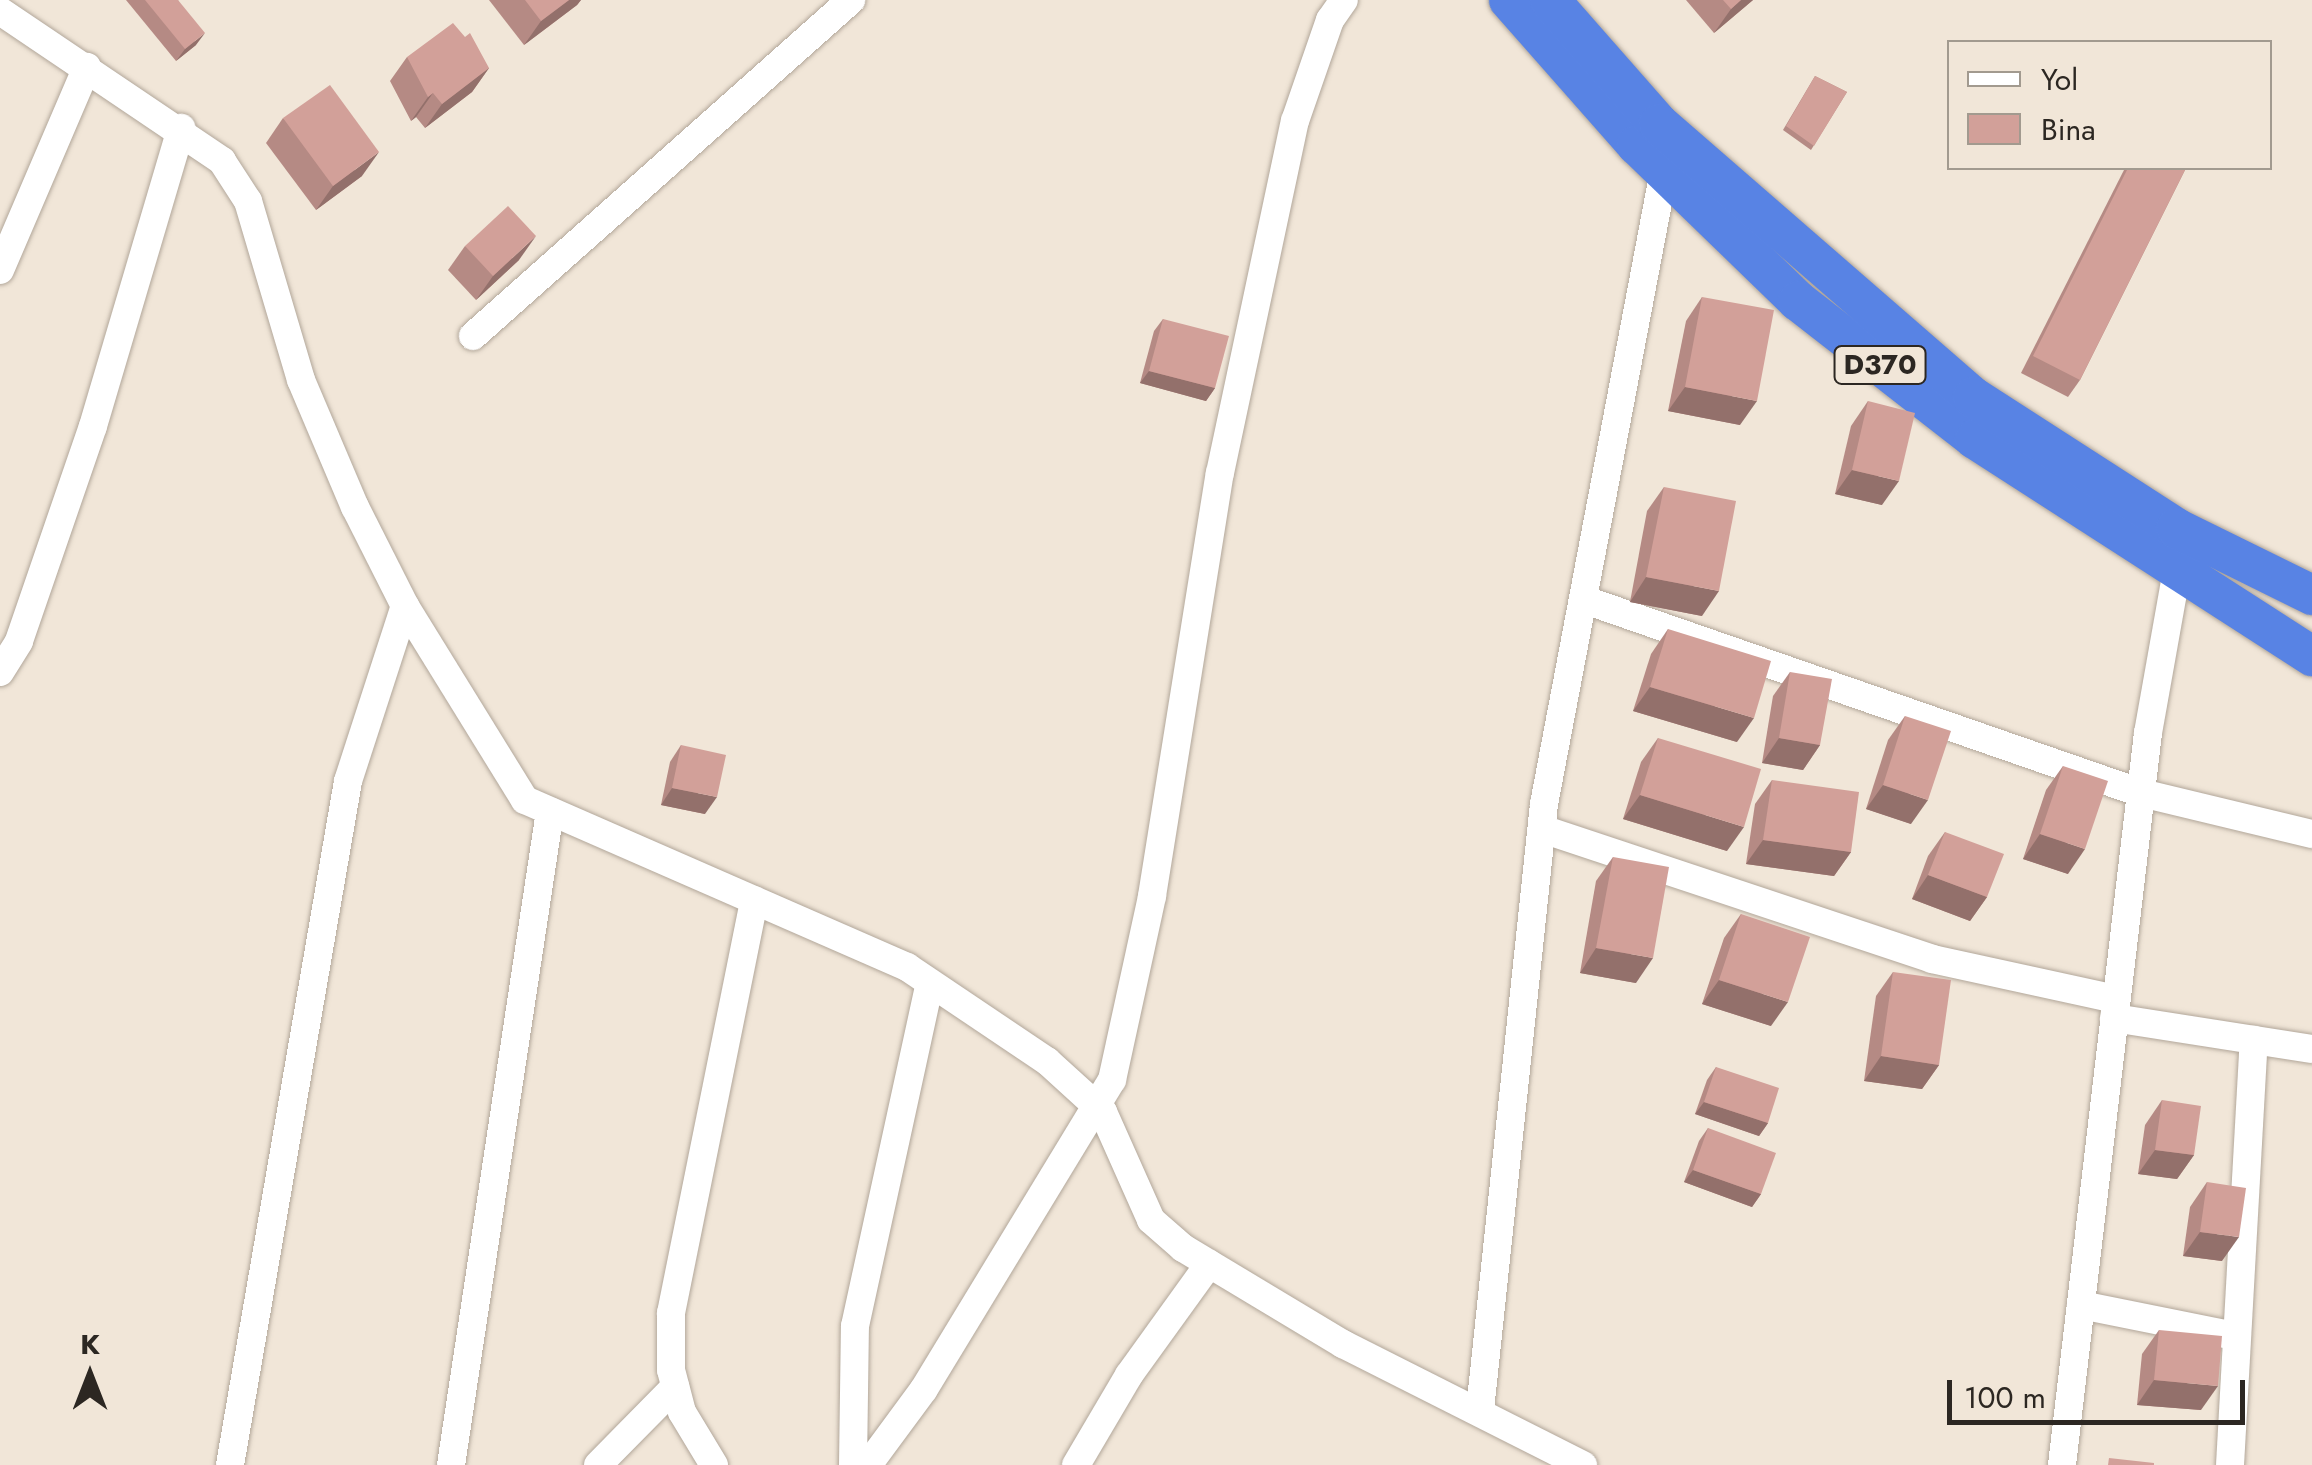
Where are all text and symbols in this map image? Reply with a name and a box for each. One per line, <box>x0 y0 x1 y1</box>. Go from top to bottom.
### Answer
legend <box>1947 40 2272 170</box>
text: Yol <box>2041 58 2078 101</box>
text: Bina <box>2041 108 2096 151</box>
road number: D370 <box>1832 342 1928 388</box>
text: K <box>80 1324 100 1365</box>
north arrow <box>40 1325 140 1425</box>
scale bar <box>1952 1360 2250 1422</box>
text: 100 m <box>1964 1376 2046 1419</box>

